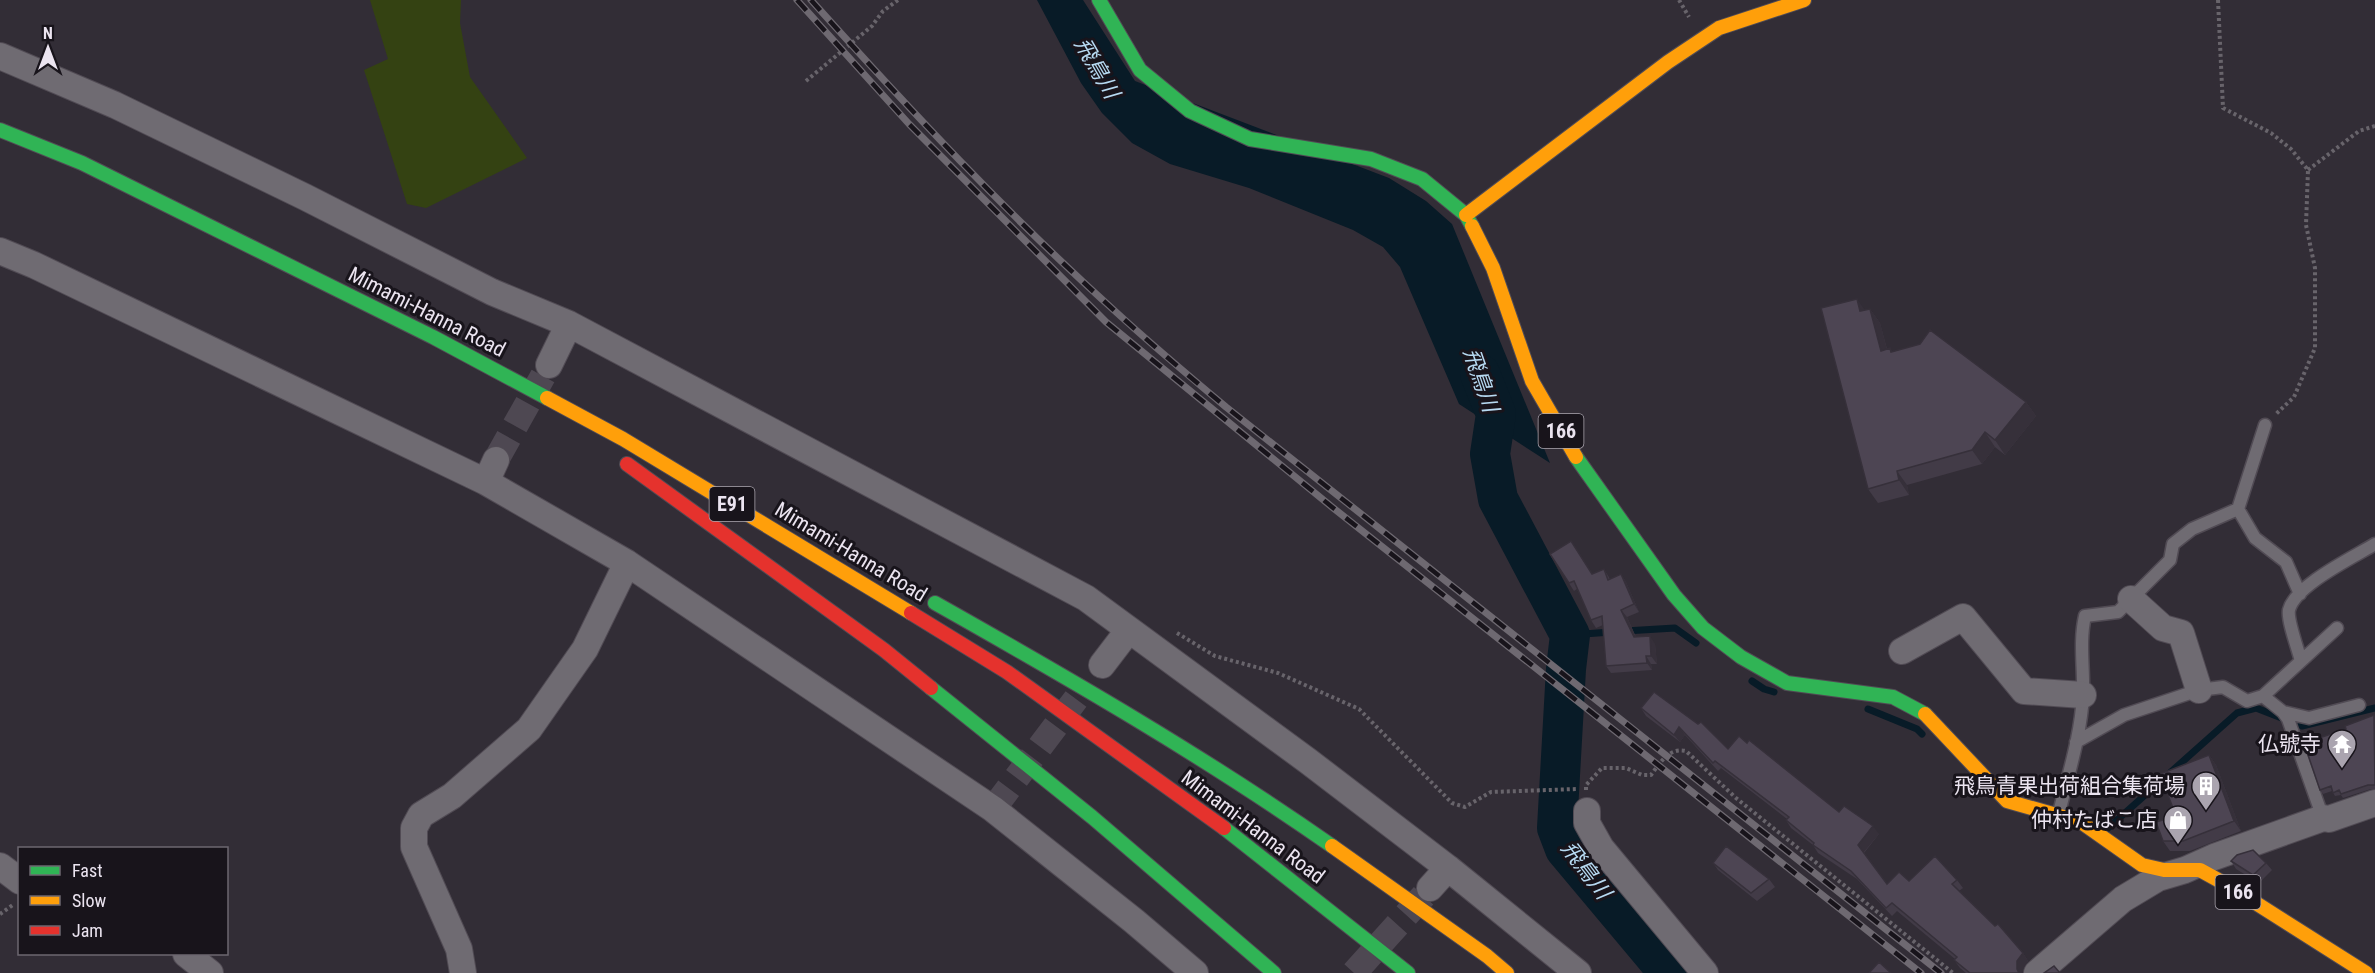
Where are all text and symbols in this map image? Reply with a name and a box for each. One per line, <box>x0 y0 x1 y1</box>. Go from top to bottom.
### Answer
north arrow <box>18 18 78 78</box>
text: N <box>43 24 53 43</box>
water label: 飛鳥川 <box>1070 33 1125 105</box>
street label: Mimami-Hanna Road <box>345 262 509 362</box>
water label: 飛鳥川 <box>1458 345 1504 417</box>
road number: 166 <box>1538 414 1584 448</box>
road number: E91 <box>710 487 754 521</box>
street label: Mimami-Hanna Road <box>771 497 931 607</box>
temple icon: 仏號寺 <box>2326 728 2358 770</box>
place label: 仏號寺 <box>2258 732 2321 756</box>
street label: Mimami-Hanna Road <box>1177 765 1329 889</box>
building icon: 飛鳥青果出荷組合集荷場 <box>2190 770 2222 812</box>
place label: 飛鳥青果出荷組合集荷場 <box>1954 774 2185 798</box>
shop icon: 仲村たばこ店 <box>2162 804 2194 846</box>
place label: 仲村たばこ店 <box>2031 808 2157 832</box>
water label: 飛鳥川 <box>1556 836 1617 905</box>
legend <box>18 847 228 955</box>
text: Fast <box>72 860 103 881</box>
road number: 166 <box>2216 875 2260 909</box>
text: Slow <box>72 890 107 911</box>
text: Jam <box>72 920 103 941</box>

